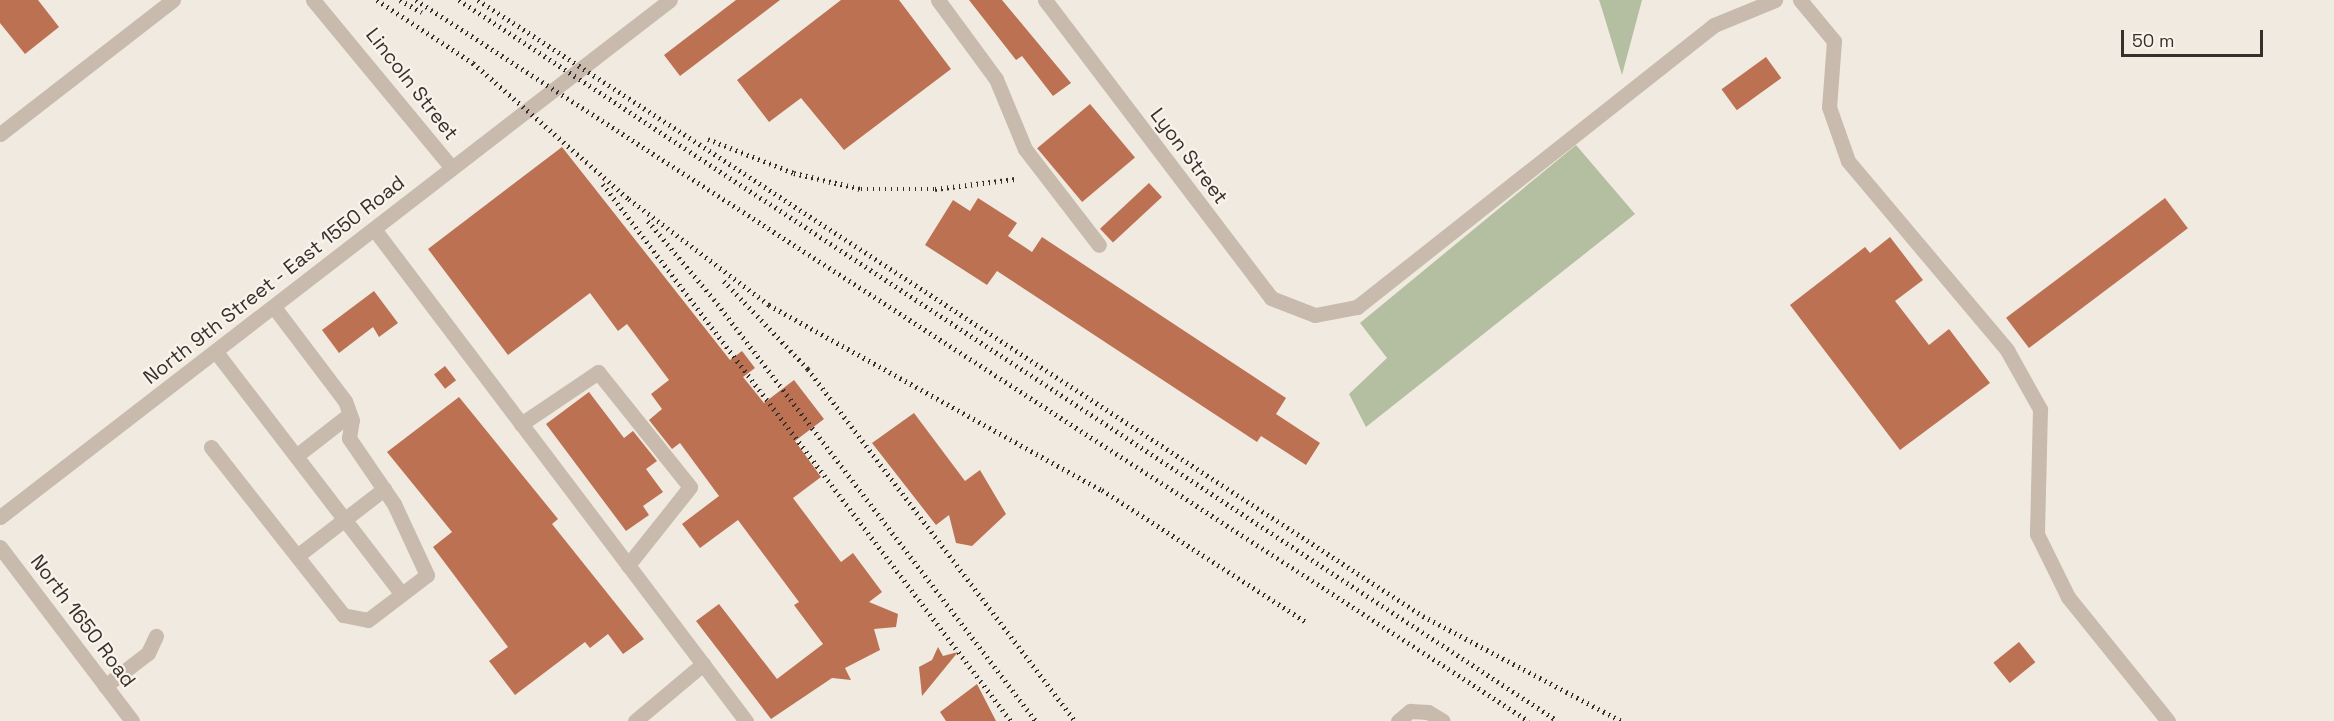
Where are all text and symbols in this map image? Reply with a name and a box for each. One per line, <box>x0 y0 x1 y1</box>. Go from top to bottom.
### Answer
scale bar <box>2124 18 2266 56</box>
street label: Lincoln Street <box>361 23 463 145</box>
text: 50 m <box>2132 29 2174 52</box>
street label: Lyon Street <box>1145 103 1233 209</box>
street label: North 9th Street - East 1550 Road <box>138 170 410 390</box>
street label: North 1650 Road <box>25 550 141 692</box>

